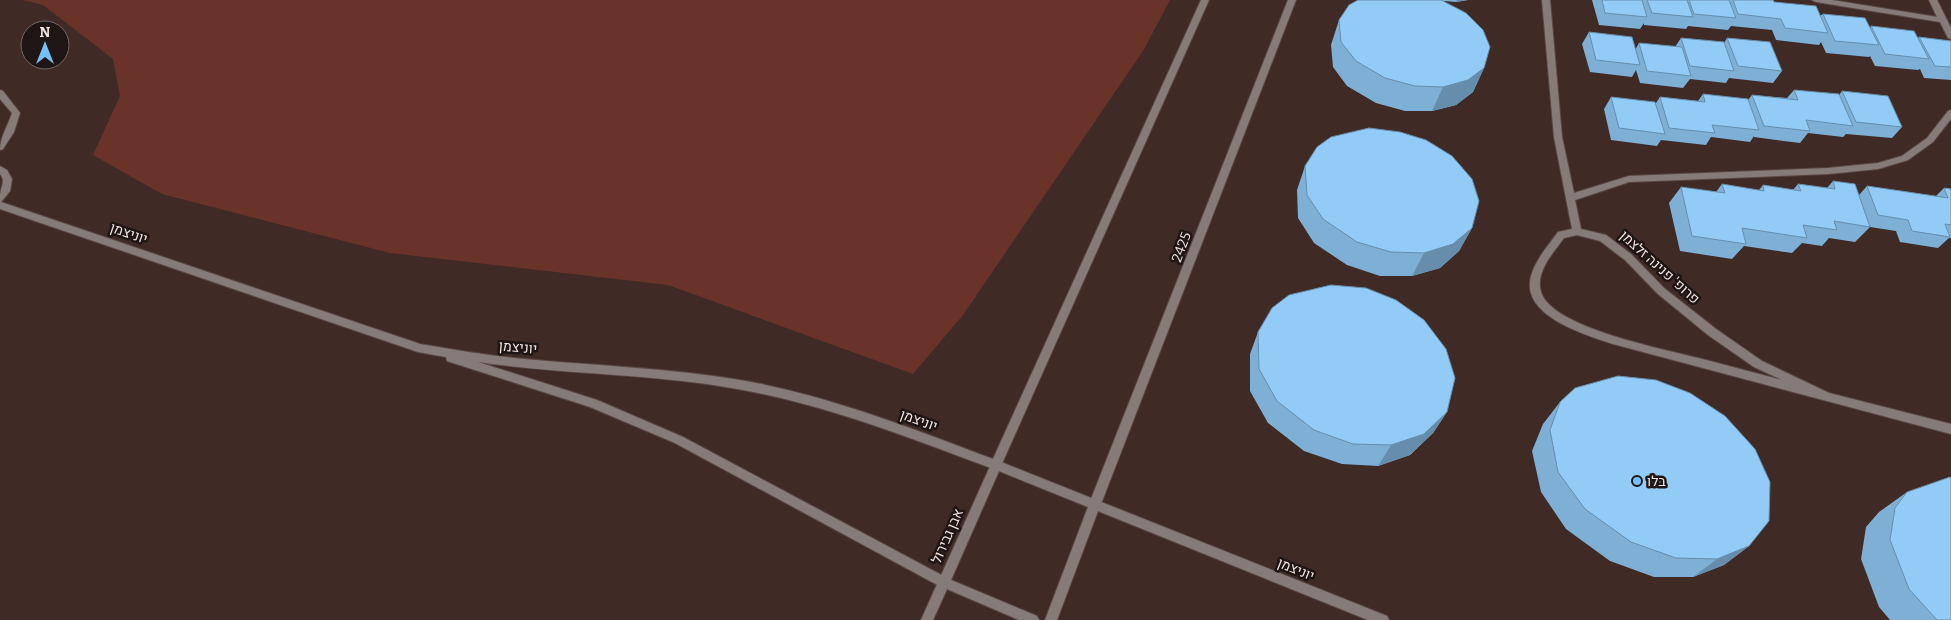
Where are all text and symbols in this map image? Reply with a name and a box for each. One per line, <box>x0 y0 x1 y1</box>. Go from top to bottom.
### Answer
north arrow <box>20 20 70 70</box>
text: N <box>40 24 51 41</box>
street label: יוניצמן <box>108 219 150 248</box>
street label: פרופ' פנינה זלצמן <box>1616 227 1703 308</box>
street label: 2425 <box>1168 230 1195 265</box>
street label: יוניצמן <box>498 337 538 358</box>
street label: יוניצמן <box>898 406 940 435</box>
place label: בלו <box>1647 473 1666 490</box>
marker: בלו <box>1631 475 1643 487</box>
street label: אבן גבירול <box>928 506 967 566</box>
street label: יוניצמן <box>1275 554 1317 585</box>

